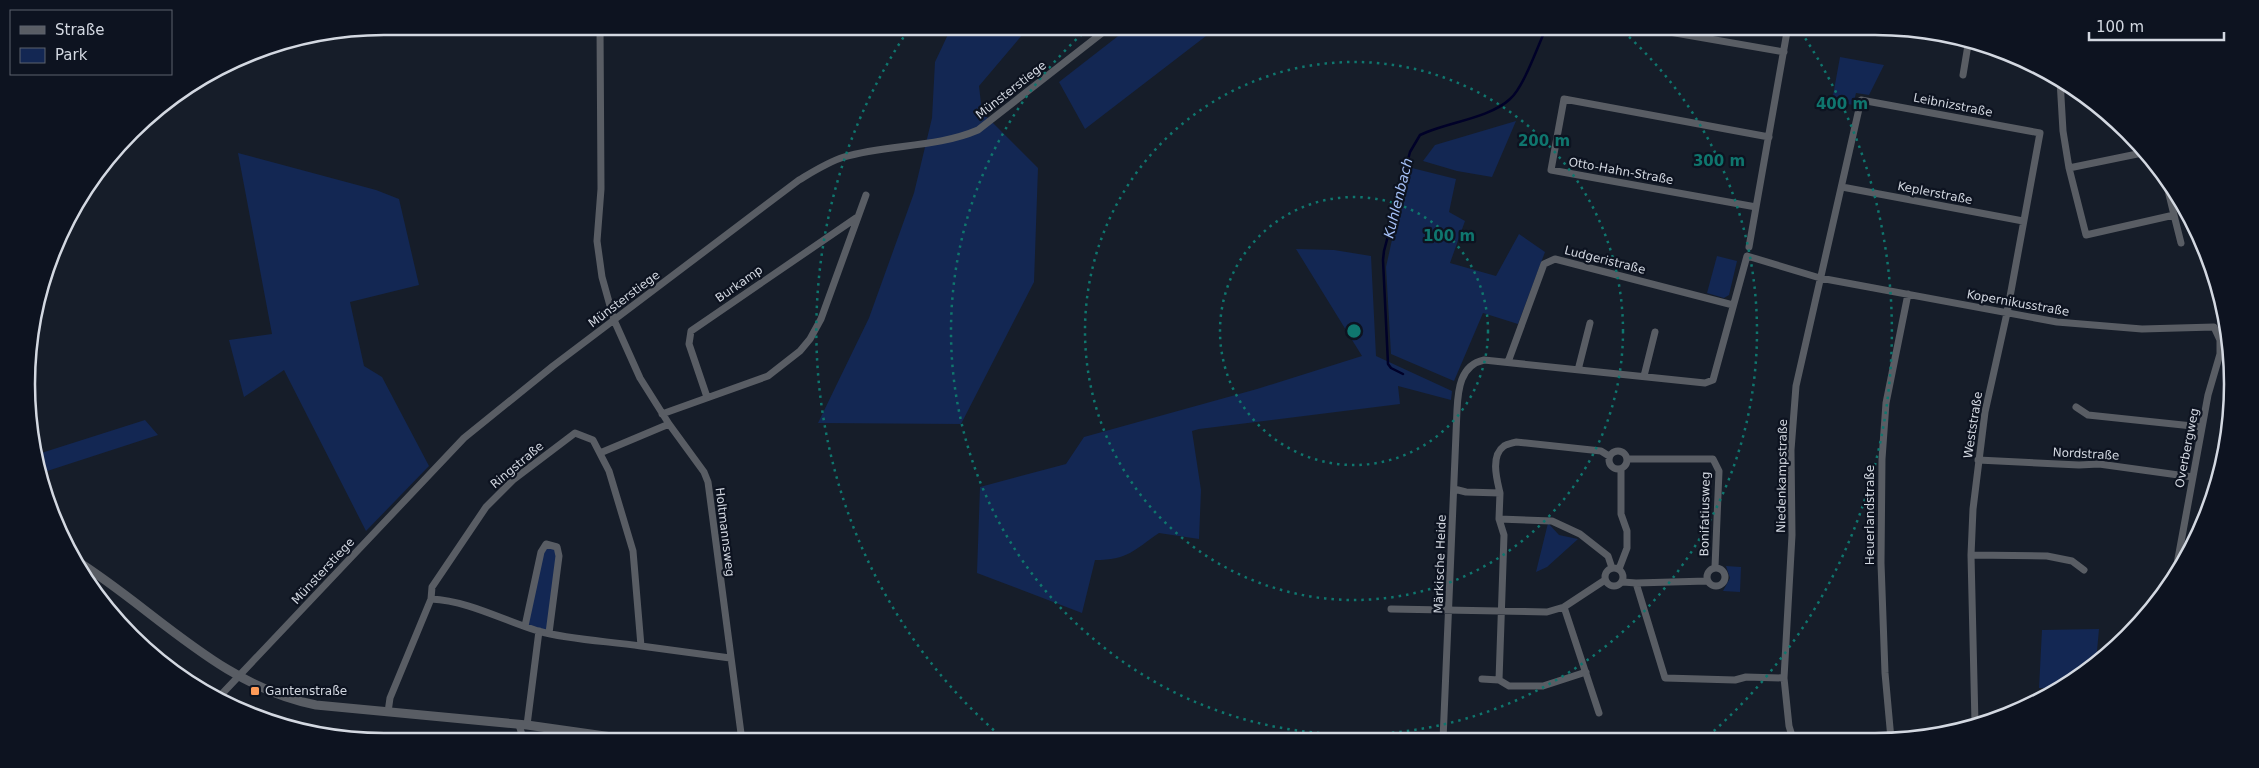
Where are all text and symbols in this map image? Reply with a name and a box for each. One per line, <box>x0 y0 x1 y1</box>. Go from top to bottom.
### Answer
legend <box>10 10 172 75</box>
scale bar <box>2089 10 2224 42</box>
text: 100 m <box>2096 18 2144 36</box>
text: Straße <box>55 21 104 39</box>
text: Park <box>55 46 88 64</box>
street label: Münsterstiege <box>973 58 1049 122</box>
street label: Leibnizstraße <box>1912 90 1994 120</box>
text: 400 m <box>1816 95 1868 113</box>
text: 200 m <box>1518 132 1570 150</box>
text: 300 m <box>1693 152 1745 170</box>
street label: Otto-Hahn-Straße <box>1567 155 1675 187</box>
water label: Kuhlenbach <box>1380 156 1416 240</box>
street label: Keplerstraße <box>1896 179 1974 207</box>
text: 100 m <box>1423 227 1475 245</box>
street label: Ludgeristraße <box>1563 243 1647 277</box>
street label: Burkamp <box>713 263 765 305</box>
street label: Münsterstiege <box>586 268 662 330</box>
street label: Kopernikusstraße <box>1966 287 2070 319</box>
centre of rings <box>1345 322 1363 340</box>
street label: Weststraße <box>1961 390 1985 460</box>
street label: Overbergweg <box>2172 407 2202 489</box>
street label: Niedenkampstraße <box>1774 419 1790 533</box>
street label: Ringstraße <box>488 439 546 491</box>
street label: Nordstraße <box>2052 445 2120 463</box>
street label: Heuerlandstraße <box>1863 465 1877 565</box>
street label: Bonifatiusweg <box>1697 471 1713 557</box>
street label: Holtmannsweg <box>713 487 737 577</box>
street label: Märkische Heide <box>1431 514 1449 614</box>
street label: Münsterstiege <box>289 535 357 607</box>
place label: Gantenstraße <box>265 684 347 698</box>
marker: Gantenstraße <box>249 685 261 697</box>

